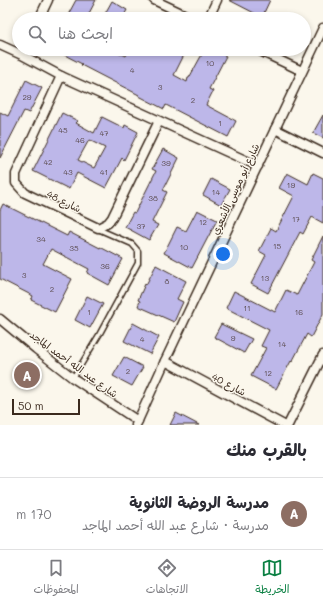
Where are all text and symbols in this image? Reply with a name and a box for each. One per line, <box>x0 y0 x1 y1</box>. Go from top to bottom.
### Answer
search box <box>12 12 311 56</box>
icon: search <box>26 23 48 45</box>
text: ابحث هنا <box>58 23 113 43</box>
house number: 10 <box>206 58 214 68</box>
house number: 4 <box>130 65 135 75</box>
house number: 3 <box>158 82 163 92</box>
house number: 29 <box>22 92 32 102</box>
house number: 2 <box>191 95 195 105</box>
house number: 1 <box>218 118 222 128</box>
house number: 45 <box>58 125 68 135</box>
house number: 47 <box>99 128 109 138</box>
house number: 46 <box>75 135 85 145</box>
street label: شارع أبو موسى الأشعري <box>208 141 264 238</box>
house number: 42 <box>43 157 53 167</box>
house number: 39 <box>161 158 171 168</box>
house number: 43 <box>63 167 73 177</box>
house number: 41 <box>100 167 108 177</box>
house number: 19 <box>287 180 295 190</box>
street label: شارع 48 <box>44 187 84 216</box>
house number: 14 <box>212 187 220 197</box>
house number: 38 <box>148 193 158 203</box>
house number: 17 <box>292 214 301 224</box>
house number: 12 <box>199 217 207 227</box>
house number: 37 <box>136 221 146 231</box>
house number: 34 <box>36 234 46 244</box>
house number: 15 <box>273 241 281 251</box>
house number: 10 <box>180 242 188 252</box>
house number: 35 <box>69 243 79 253</box>
your location <box>213 244 233 264</box>
house number: 36 <box>100 261 110 271</box>
house number: 3 <box>22 270 27 280</box>
house number: 13 <box>261 273 269 283</box>
house number: 8 <box>165 276 170 286</box>
house number: 2 <box>50 284 54 294</box>
house number: 11 <box>243 303 251 313</box>
house number: 1 <box>87 307 91 317</box>
house number: 16 <box>295 307 303 317</box>
street label: شارع عبد الله أحمد الماجد <box>27 327 121 402</box>
house number: 9 <box>231 333 236 343</box>
house number: 4 <box>140 334 145 344</box>
house number: 14 <box>278 339 286 349</box>
pin: A <box>14 360 40 390</box>
house number: 2 <box>126 366 130 376</box>
house number: 12 <box>264 368 272 378</box>
street label: شارع 40 <box>209 369 249 400</box>
scale bar <box>12 397 80 416</box>
text: 50 m <box>18 398 44 413</box>
text: بالقرب منك <box>226 438 307 460</box>
text: مدرسة الروضة الثانوية <box>129 492 269 512</box>
text: 170 m <box>16 505 52 522</box>
text: A <box>289 505 299 522</box>
text: مدرسة · شارع عبد الله أحمد الماجد <box>82 516 269 533</box>
tab: المحفوظات <box>34 557 79 599</box>
tab: الاتجاهات <box>146 557 188 599</box>
tab: الخريطة <box>255 557 290 599</box>

